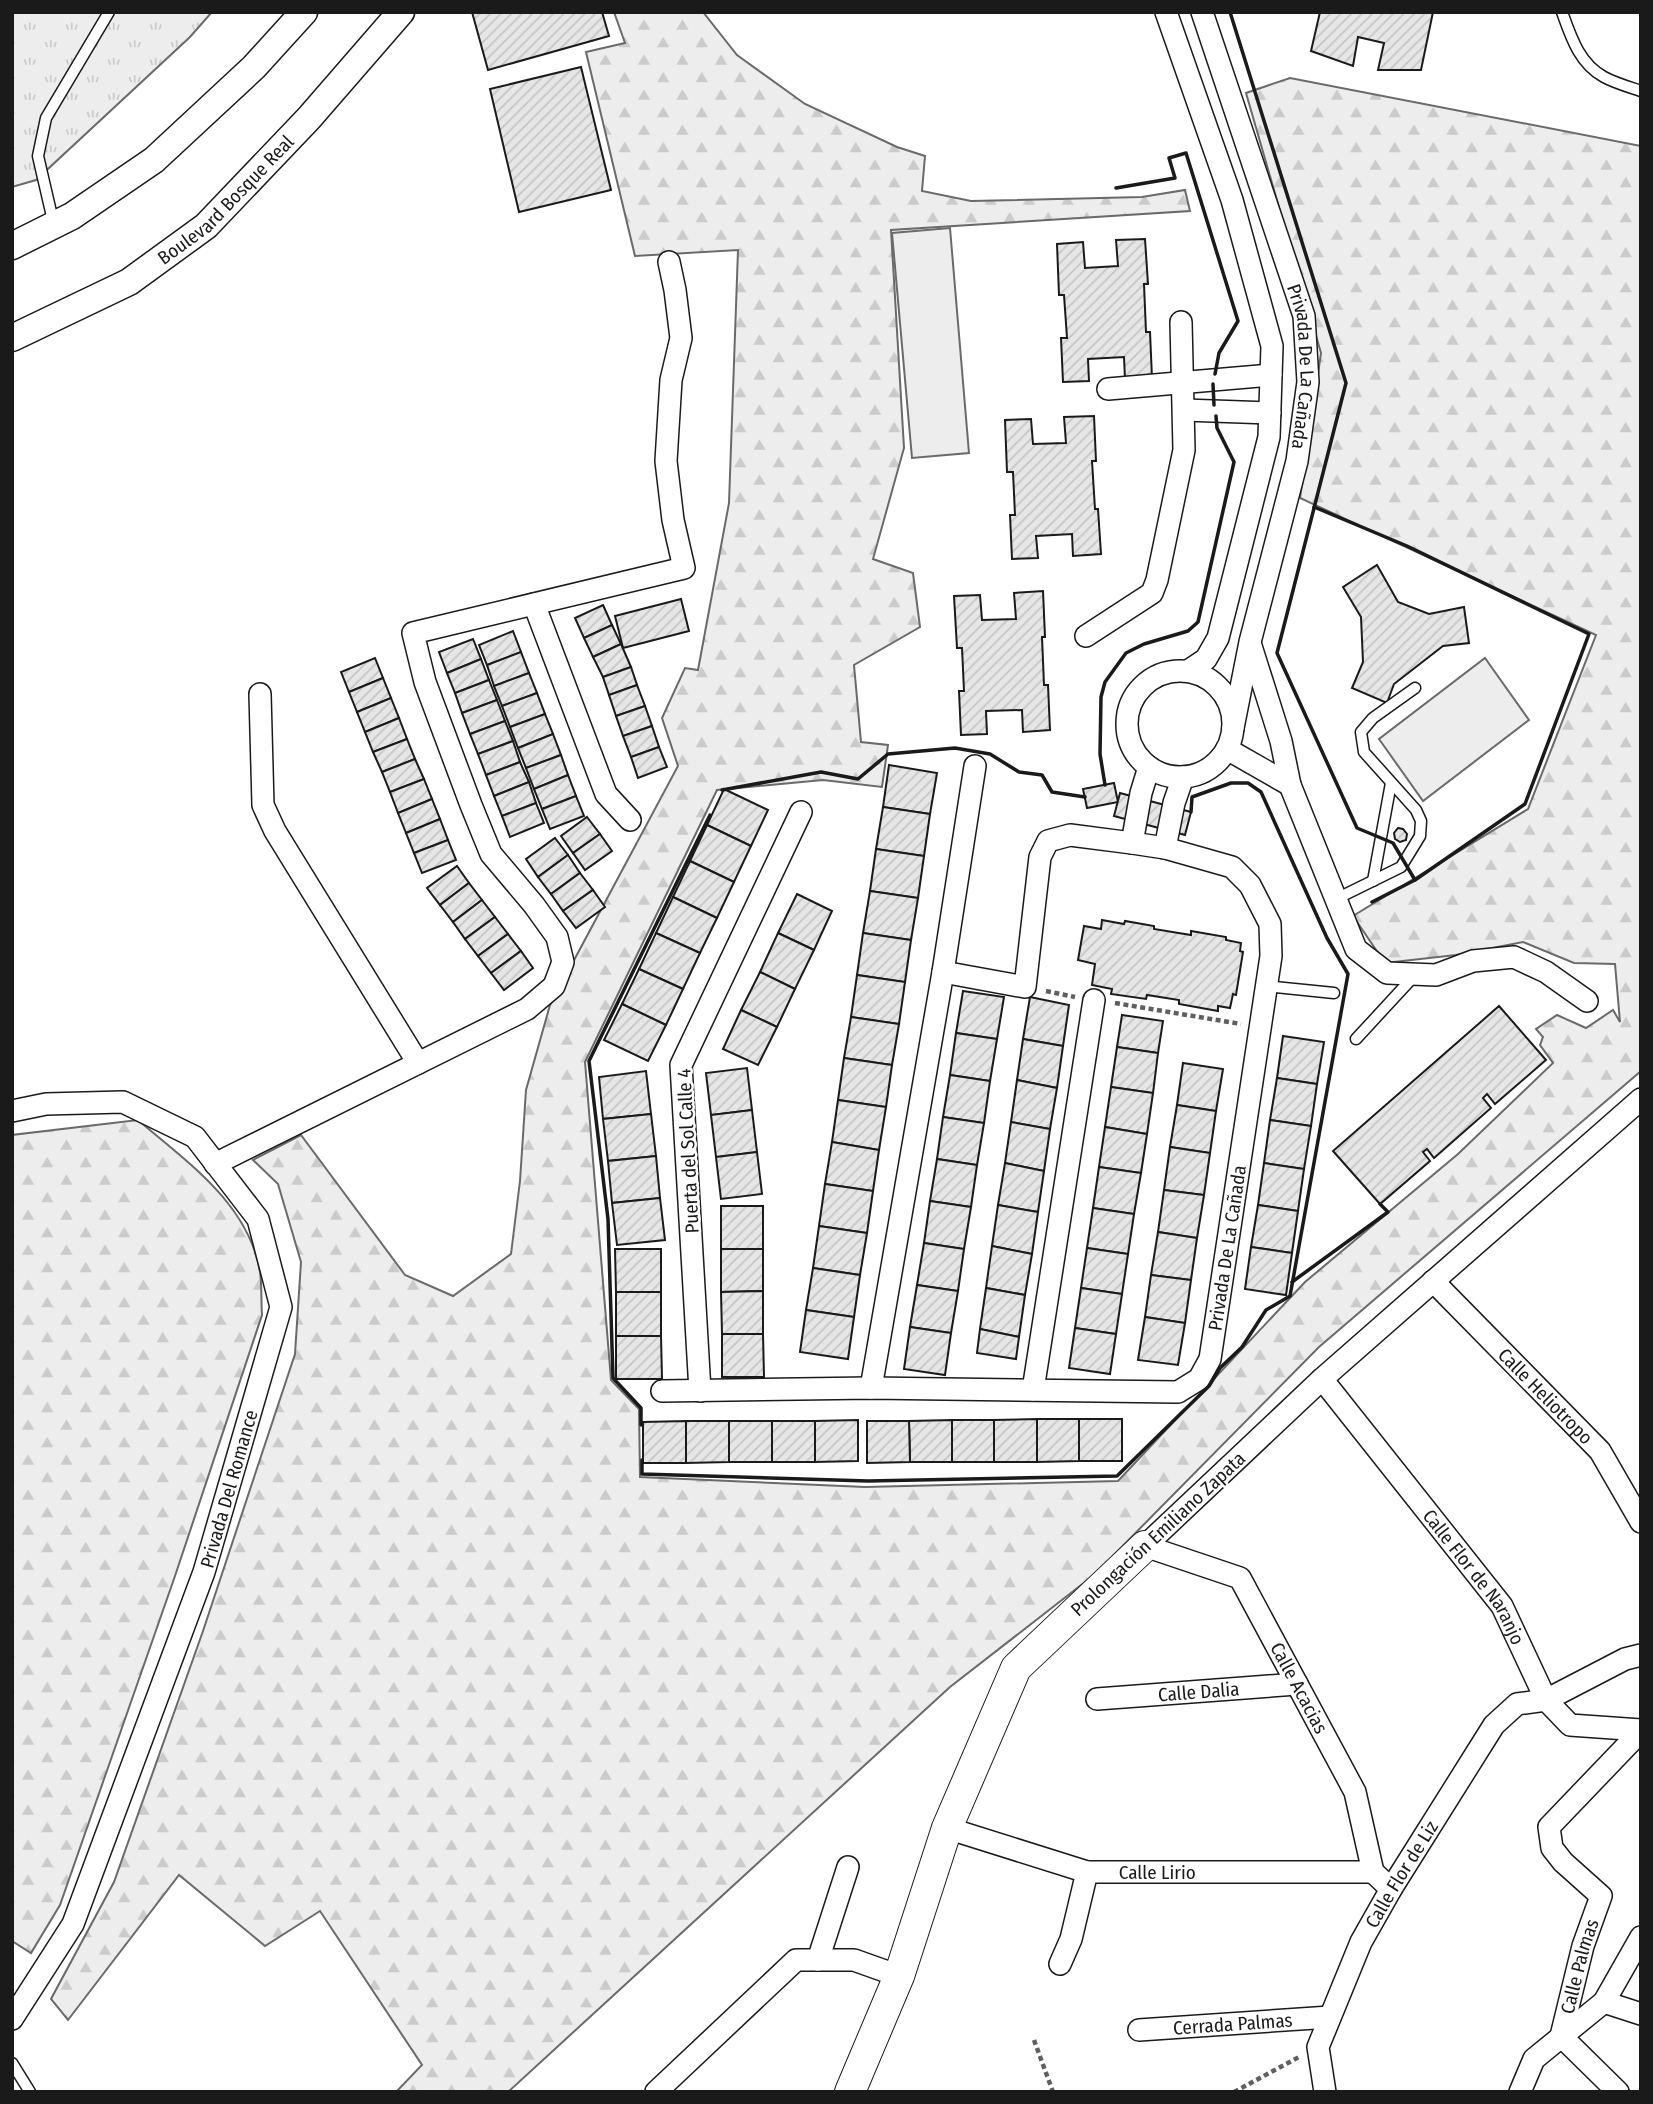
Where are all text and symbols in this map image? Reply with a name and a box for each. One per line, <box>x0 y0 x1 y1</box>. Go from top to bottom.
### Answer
street label: Boulevard Bosque Real <box>153 130 298 269</box>
street label: Privada De La Cañada <box>1283 281 1320 451</box>
street label: Puerta del Sol Calle 4 <box>672 1068 704 1234</box>
street label: Privada De La Cañada <box>1203 1164 1251 1332</box>
street label: Calle Heliotropo <box>1494 1343 1598 1449</box>
street label: Privada Del Romance <box>195 1407 263 1571</box>
street label: Prolongación Emiliano Zapata <box>1066 1447 1250 1621</box>
street label: Calle Flor de Naranjo <box>1418 1504 1530 1648</box>
street label: Calle Acacias <box>1265 1639 1333 1737</box>
street label: Calle Dalia <box>1157 1677 1240 1706</box>
street label: Calle Flor de Liz <box>1360 1816 1443 1932</box>
street label: Calle Lirio <box>1119 1861 1196 1884</box>
street label: Calle Palmas <box>1555 1916 1603 2016</box>
street label: Cerrada Palmas <box>1172 2008 1293 2039</box>

